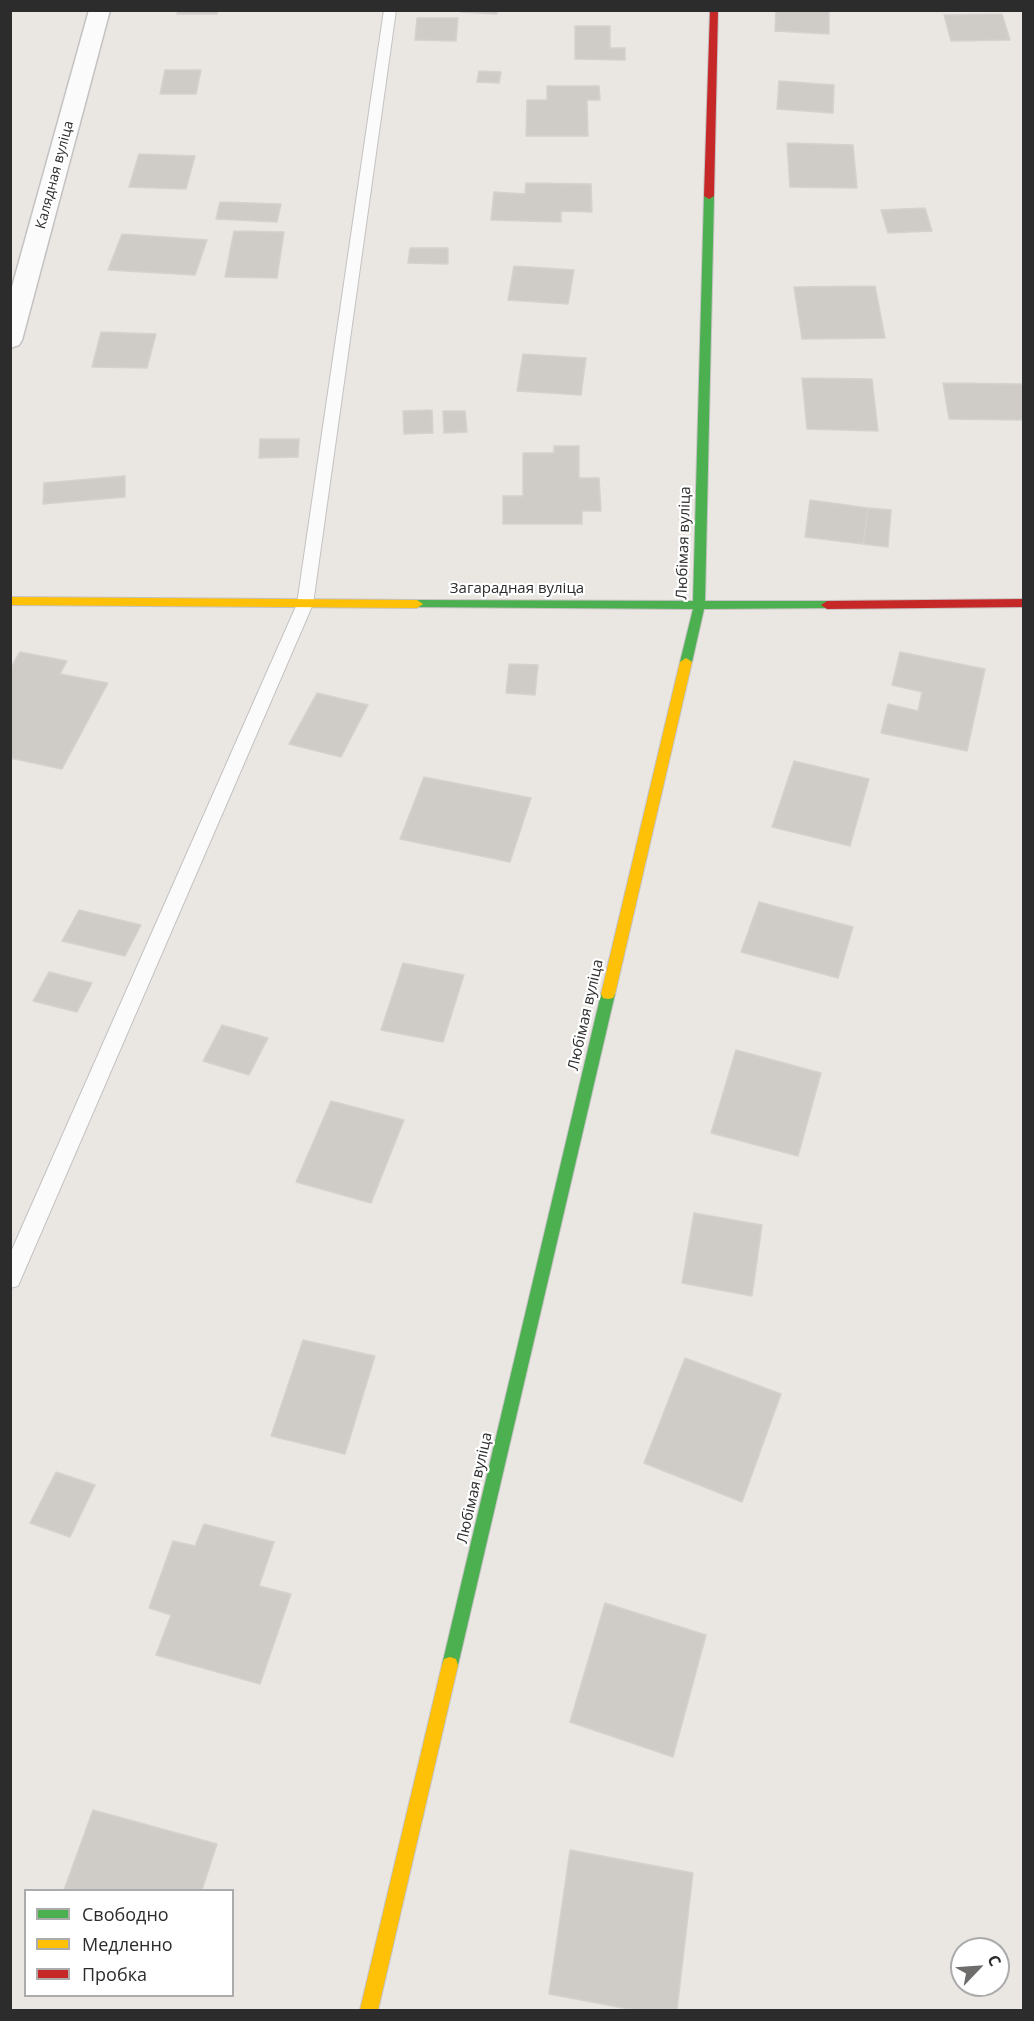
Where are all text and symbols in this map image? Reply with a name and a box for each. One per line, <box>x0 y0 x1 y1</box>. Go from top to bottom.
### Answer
street label: Калядная вуліца <box>32 119 78 231</box>
street label: Любімая вуліца <box>673 486 695 600</box>
street label: Загарадная вуліца <box>450 580 584 598</box>
street label: Любімая вуліца <box>564 958 608 1072</box>
street label: Любімая вуліца <box>453 1431 497 1545</box>
legend <box>24 1889 234 1997</box>
text: Свободно <box>82 1902 169 1926</box>
text: Медленно <box>82 1932 173 1956</box>
north arrow <box>950 1937 1010 1997</box>
text: С <box>982 1951 1007 1970</box>
text: Пробка <box>82 1962 147 1986</box>

